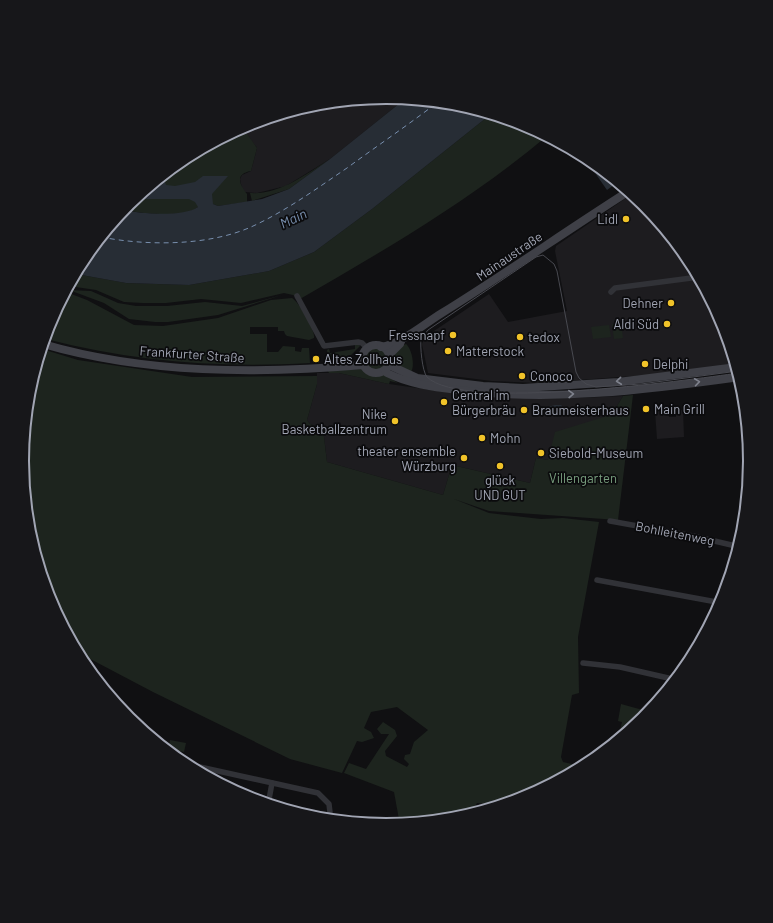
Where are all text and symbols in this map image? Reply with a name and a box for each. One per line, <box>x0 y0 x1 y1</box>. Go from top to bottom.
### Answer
water label: Main <box>277 204 309 232</box>
place label: Lidl <box>597 211 618 227</box>
marker: Lidl <box>621 214 631 224</box>
street label: Mainaustraße <box>473 228 545 284</box>
place label: Dehner <box>622 295 663 311</box>
marker: Dehner <box>666 298 676 308</box>
place label: Aldi Süd <box>613 316 659 332</box>
marker: Aldi Süd <box>662 319 672 329</box>
place label: Fressnapf <box>389 327 445 343</box>
place label: tedox <box>528 329 560 345</box>
marker: Fressnapf <box>448 330 458 340</box>
marker: tedox <box>515 332 525 342</box>
street label: Frankfurter Straße <box>139 342 245 366</box>
place label: Matterstock <box>456 343 524 359</box>
marker: Matterstock <box>443 346 453 356</box>
place label: Altes Zollhaus <box>324 351 402 367</box>
marker: Altes Zollhaus <box>311 354 321 364</box>
place label: Delphi <box>653 356 688 372</box>
marker: Delphi <box>640 359 650 369</box>
place label: Conoco <box>530 368 573 384</box>
marker: Conoco <box>517 371 527 381</box>
one-way arrow <box>616 377 622 386</box>
one-way arrow <box>694 378 700 387</box>
place label: Central im Bürgerbräu <box>452 387 516 418</box>
one-way arrow <box>568 390 574 399</box>
marker: Central im Bürgerbräu <box>439 397 449 407</box>
place label: Main Grill <box>654 401 705 417</box>
place label: Braumeisterhaus <box>532 402 629 418</box>
marker: Main Grill <box>641 404 651 414</box>
marker: Braumeisterhaus <box>519 405 529 415</box>
place label: Nike Basketballzentrum <box>282 406 387 437</box>
marker: Nike Basketballzentrum <box>390 416 400 426</box>
place label: Mohn <box>490 430 520 446</box>
marker: Mohn <box>477 433 487 443</box>
place label: theater ensemble Würzburg <box>357 443 456 474</box>
place label: Siebold-Museum <box>549 445 643 461</box>
marker: Siebold-Museum <box>536 448 546 458</box>
marker: theater ensemble Würzburg <box>459 453 469 463</box>
marker: glück UND GUT <box>495 461 505 471</box>
park label: Villengarten <box>549 470 617 486</box>
place label: glück UND GUT <box>474 472 526 503</box>
street label: Bohlleitenweg <box>634 518 716 548</box>

